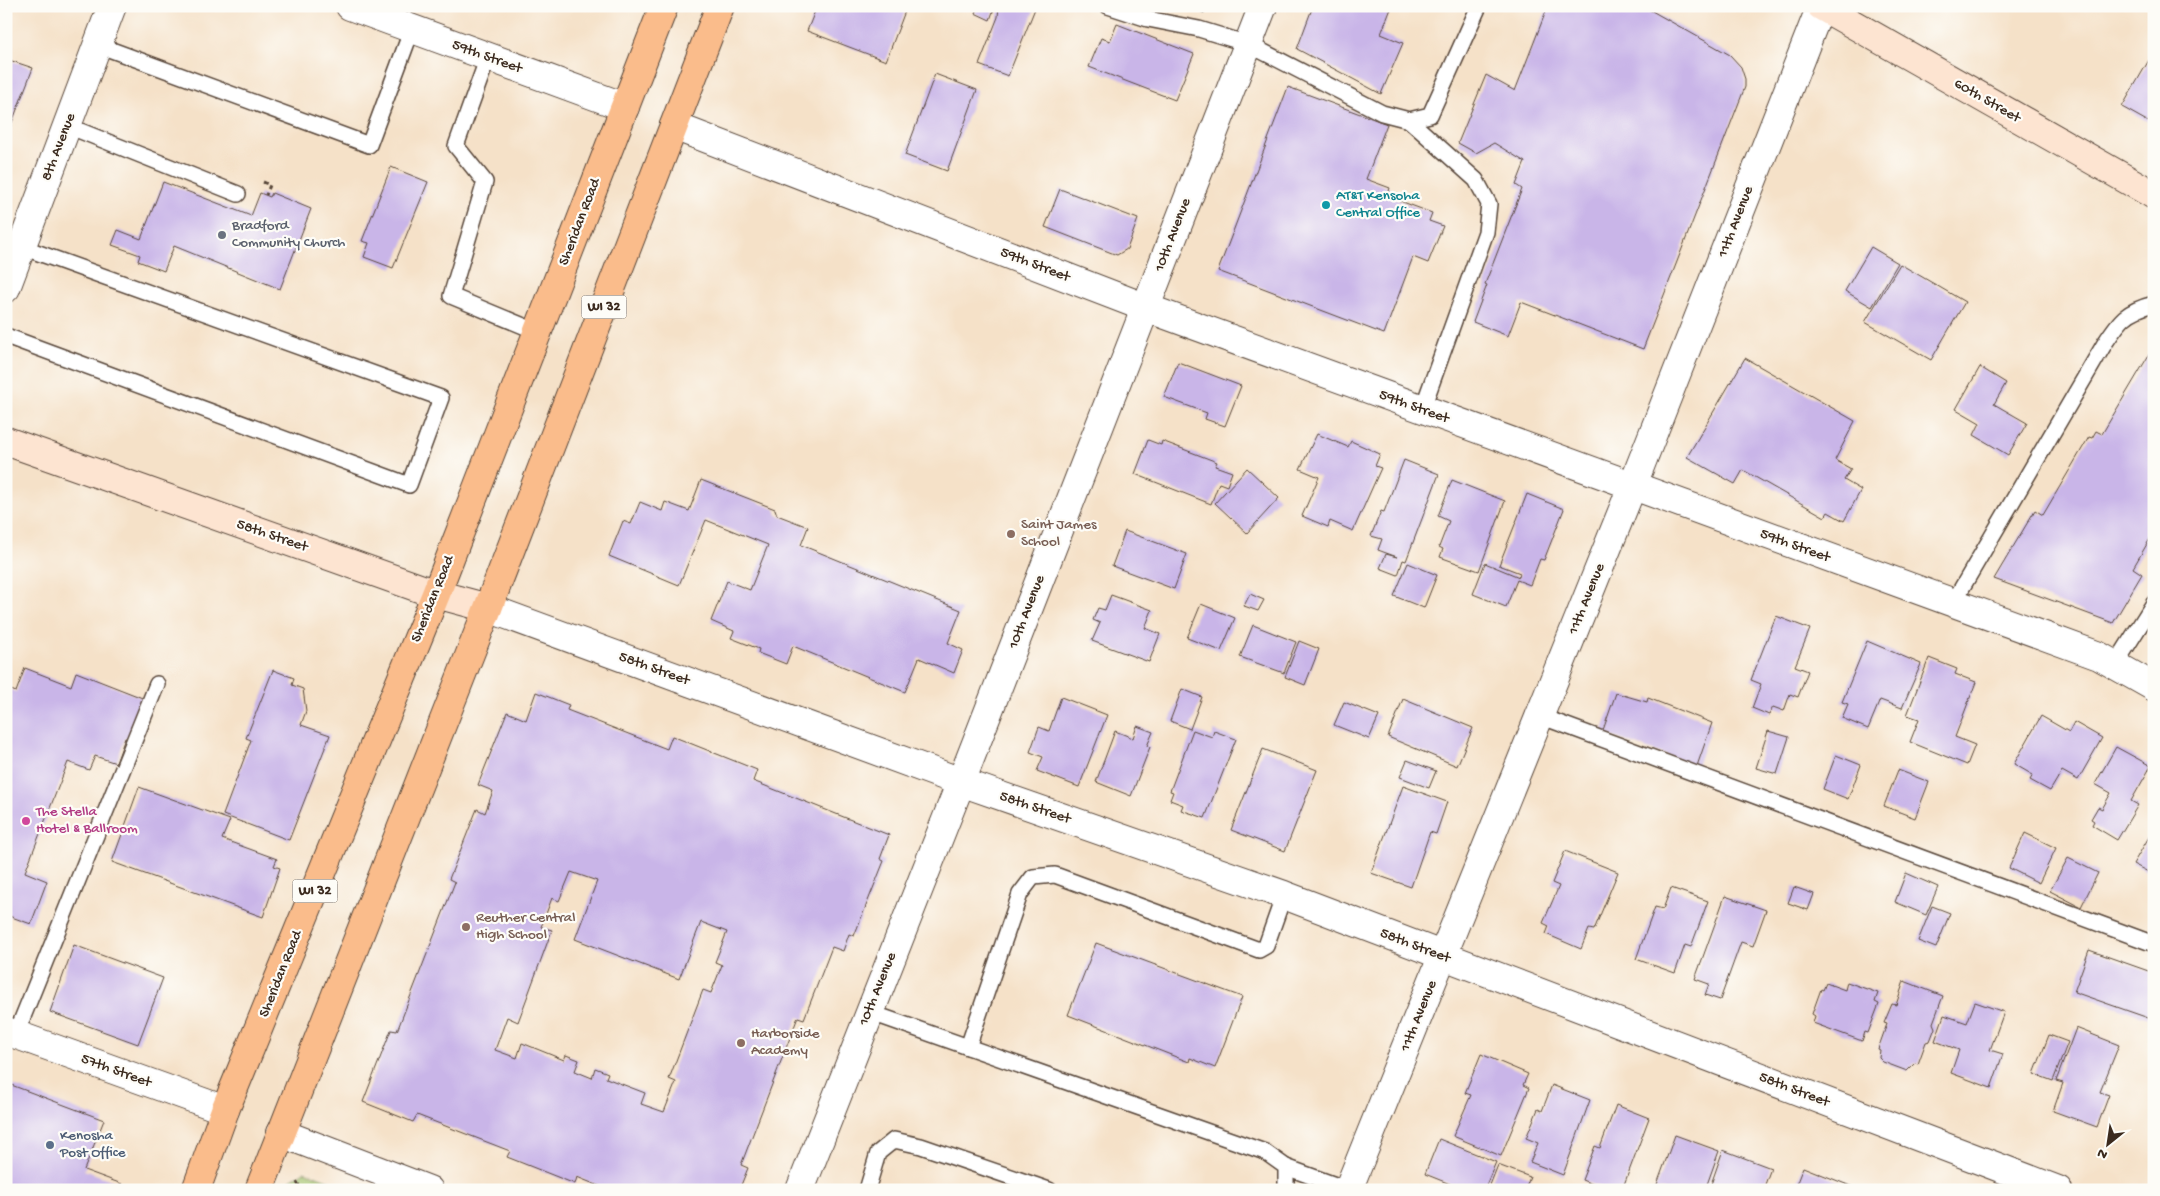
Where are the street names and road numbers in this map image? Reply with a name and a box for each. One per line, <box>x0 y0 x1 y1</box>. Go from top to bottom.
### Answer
street label: 59th Street <box>450 36 526 79</box>
street label: 60th Street <box>1951 75 2025 128</box>
street label: 8th Avenue <box>38 110 80 183</box>
street label: Sheridan Road <box>555 175 605 268</box>
street label: 11th Avenue <box>1714 184 1758 261</box>
street label: 10th Avenue <box>1150 195 1195 275</box>
street label: 59th Street <box>998 243 1074 287</box>
road number: WI 32 <box>582 296 626 318</box>
street label: 59th Street <box>1377 386 1453 429</box>
street label: 58th Street <box>234 515 312 557</box>
street label: 59th Street <box>1758 525 1834 568</box>
street label: Sheridan Road <box>407 552 459 645</box>
street label: 11th Avenue <box>1564 561 1609 638</box>
street label: 10th Avenue <box>1004 572 1049 652</box>
street label: 58th Street <box>616 648 694 691</box>
street label: 58th Street <box>997 787 1075 829</box>
road number: WI 32 <box>292 879 338 902</box>
street label: 58th Street <box>1377 924 1454 968</box>
street label: Sheridan Road <box>255 927 307 1020</box>
street label: 10th Avenue <box>855 950 901 1029</box>
street label: 11th Avenue <box>1396 978 1441 1055</box>
street label: 57th Street <box>78 1050 155 1093</box>
street label: 58th Street <box>1756 1068 1833 1112</box>

